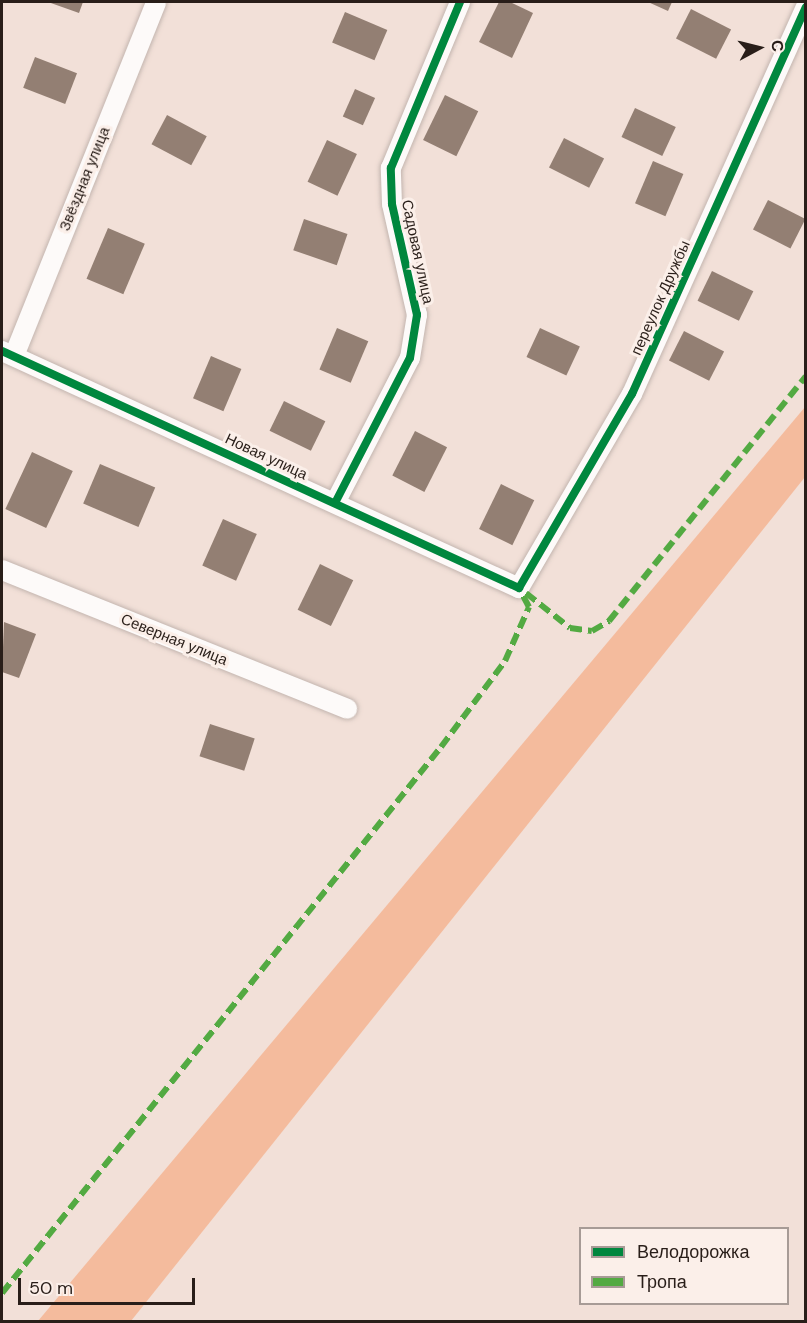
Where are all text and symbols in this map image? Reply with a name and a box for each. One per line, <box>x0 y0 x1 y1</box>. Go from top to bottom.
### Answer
north arrow <box>729 18 789 78</box>
text: С <box>766 39 788 53</box>
street label: Звёздная улица <box>56 124 114 234</box>
street label: Садовая улица <box>397 198 437 306</box>
street label: переулок Дружбы <box>628 238 694 358</box>
street label: Новая улица <box>222 430 310 484</box>
street label: Северная улица <box>118 610 230 670</box>
legend <box>579 1227 789 1305</box>
text: Велодорожка <box>637 1240 749 1264</box>
scale bar <box>21 1266 198 1304</box>
text: Тропа <box>637 1270 687 1294</box>
text: 50 m <box>29 1276 73 1300</box>

